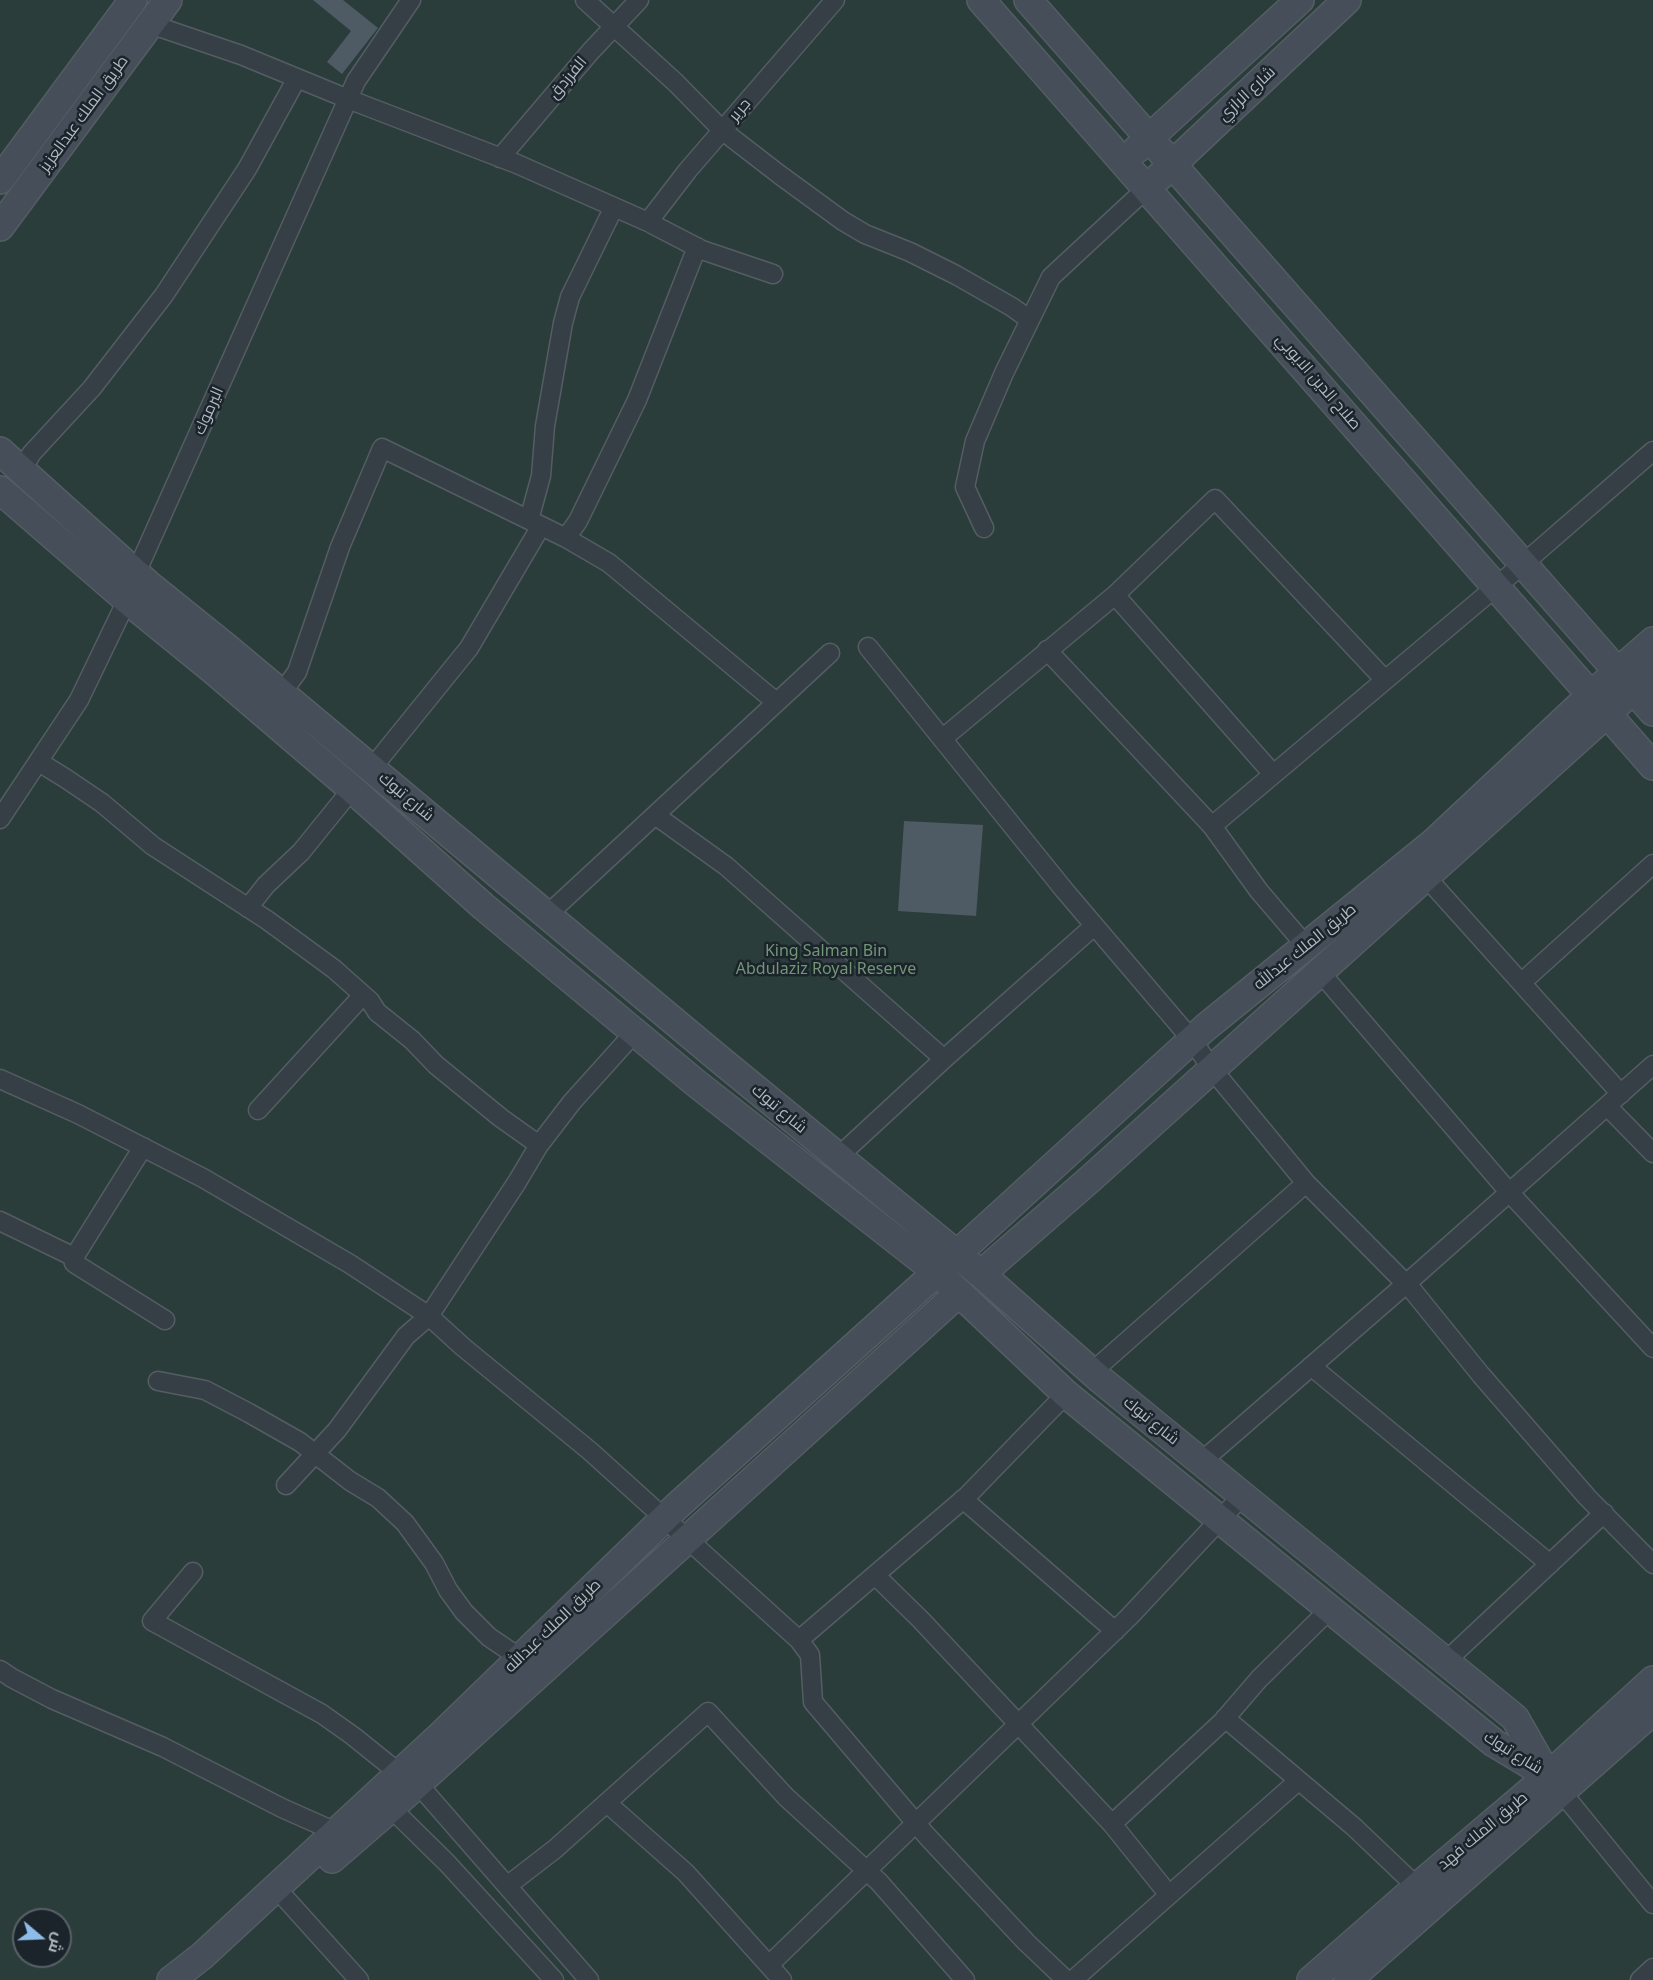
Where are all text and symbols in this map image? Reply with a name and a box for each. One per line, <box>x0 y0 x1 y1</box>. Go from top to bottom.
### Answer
street label: طريق الملك عبدالعزيز <box>35 52 133 176</box>
street label: الفرزدق <box>545 53 591 103</box>
street label: شارع الرازي <box>1214 63 1280 125</box>
street label: جرير <box>725 95 755 125</box>
street label: صلاح الدين الايوبي <box>1271 330 1365 434</box>
street label: اليرموك <box>190 384 228 438</box>
street label: شارع تبوك <box>375 768 437 826</box>
street label: طريق الملك عبدالله <box>1250 900 1360 994</box>
park label: King Salman Bin Abdulaziz Royal Reserve <box>736 941 916 979</box>
street label: شارع تبوك <box>748 1080 810 1138</box>
street label: شارع تبوك <box>1119 1393 1183 1449</box>
street label: طريق الملك عبدالله <box>501 1575 605 1677</box>
street label: شارع تبوك <box>1480 1727 1546 1779</box>
street label: طريق الملك فهد <box>1434 1788 1532 1874</box>
north arrow <box>12 1908 72 1968</box>
text: ش <box>43 1930 71 1956</box>

